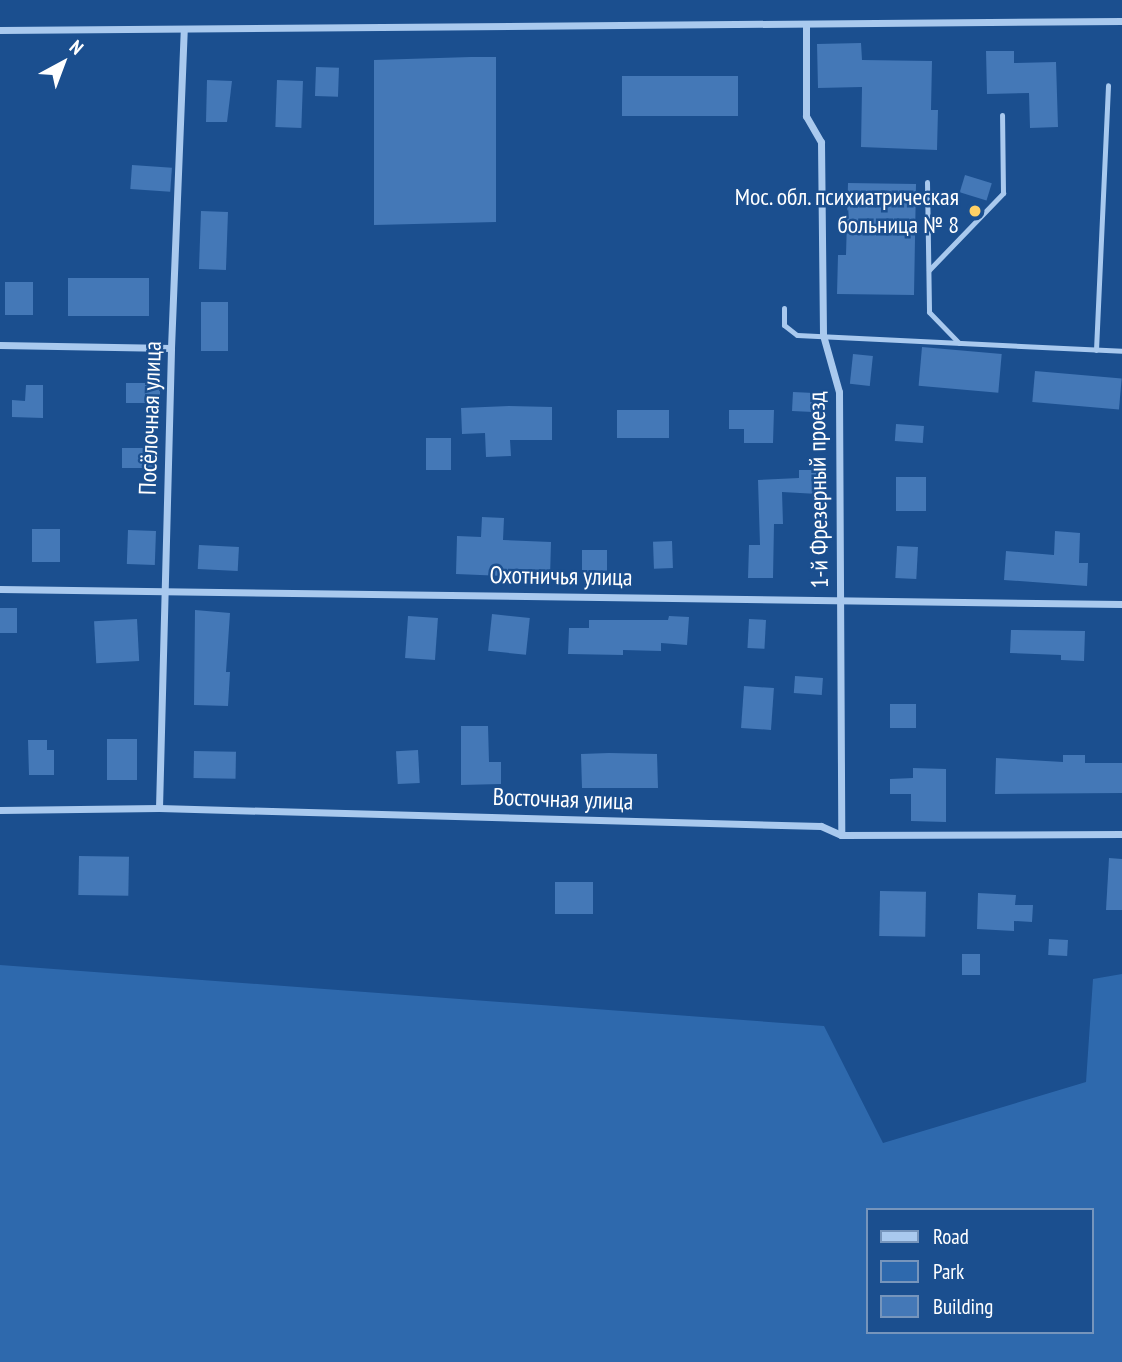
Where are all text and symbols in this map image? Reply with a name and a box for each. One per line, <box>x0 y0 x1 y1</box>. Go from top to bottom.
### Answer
north arrow <box>28 28 98 98</box>
text: N <box>65 35 89 60</box>
place label: Мос. обл. психиатрическая больница № 8 <box>732 183 959 239</box>
marker: Мос. обл. психиатрическая больница № 8 <box>965 201 985 221</box>
street label: Посёлочная улица <box>133 341 167 495</box>
street label: 1-й Фрезерный проезд <box>802 391 834 589</box>
street label: Охотничья улица <box>489 560 633 592</box>
street label: Восточная улица <box>492 782 634 816</box>
legend <box>866 1208 1094 1334</box>
text: Road <box>933 1223 969 1250</box>
text: Park <box>933 1258 964 1285</box>
text: Building <box>933 1293 993 1320</box>

